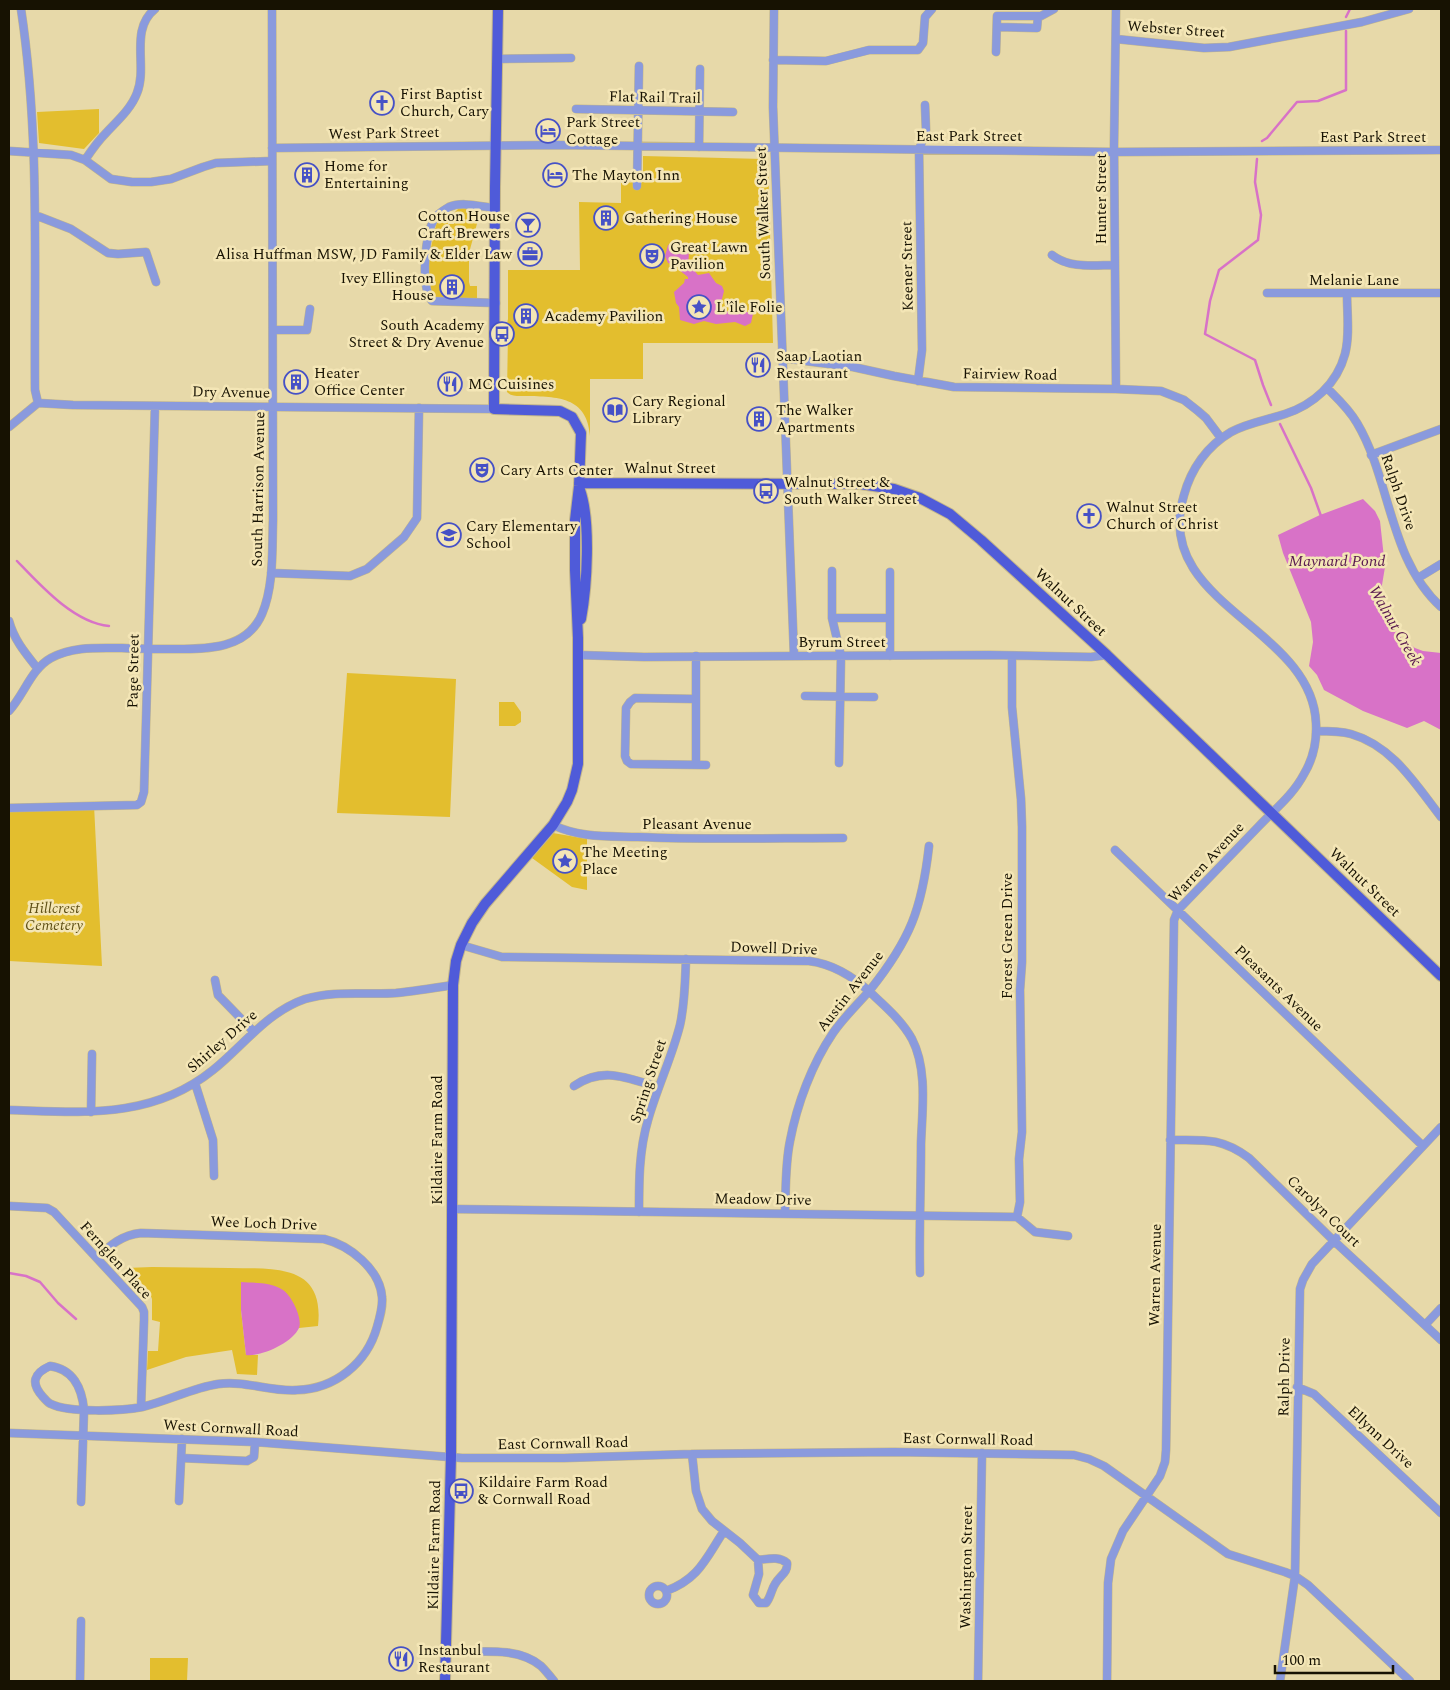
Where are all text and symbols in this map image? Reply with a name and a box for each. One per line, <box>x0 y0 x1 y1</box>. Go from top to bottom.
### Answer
street label: Webster Street <box>1126 15 1226 44</box>
place label: First Baptist Church, Cary <box>400 83 490 123</box>
street label: Flat Rail Trail <box>609 85 701 110</box>
church icon: First Baptist Church, Cary <box>369 90 395 116</box>
place label: Park Street Cottage <box>566 111 640 151</box>
hotel icon: Park Street Cottage <box>535 118 561 144</box>
street label: West Park Street <box>328 121 440 146</box>
street label: East Park Street <box>916 125 1022 148</box>
street label: East Park Street <box>1320 126 1426 149</box>
street label: South Walker Street <box>750 146 777 280</box>
street label: Hunter Street <box>1090 154 1113 244</box>
place label: Home for Entertaining <box>324 155 409 195</box>
building icon: Home for Entertaining <box>294 162 320 188</box>
hotel icon: The Mayton Inn <box>542 162 568 188</box>
place label: The Mayton Inn <box>572 164 680 187</box>
place label: Cotton House Craft Brewers <box>417 205 510 245</box>
building icon: Gathering House <box>593 205 619 231</box>
place label: Gathering House <box>624 207 738 230</box>
bar icon: Cotton House Craft Brewers <box>515 212 541 238</box>
street label: Keener Street <box>895 221 920 311</box>
place label: Great Lawn Pavilion <box>670 236 748 276</box>
office icon: Alisa Huffman MSW, JD Family & Elder Law <box>517 241 543 267</box>
place label: Alisa Huffman MSW, JD Family & Elder Law <box>215 243 513 266</box>
theatre icon: Great Lawn Pavilion <box>639 243 665 269</box>
place label: Ivey Ellington House <box>340 267 434 307</box>
street label: Melanie Lane <box>1309 269 1399 292</box>
building icon: Ivey Ellington House <box>439 274 465 300</box>
place icon: L'île Folie <box>686 294 712 320</box>
place label: L'île Folie <box>716 296 783 319</box>
building icon: Academy Pavilion <box>513 303 539 329</box>
place label: Academy Pavilion <box>544 305 664 328</box>
place label: South Academy Street & Dry Avenue <box>349 314 485 354</box>
bus stop icon: South Academy Street & Dry Avenue <box>489 321 515 347</box>
place label: Saap Laotian Restaurant <box>776 345 862 385</box>
restaurant icon: Saap Laotian Restaurant <box>745 352 771 378</box>
place label: Heater Office Center <box>314 362 405 402</box>
street label: Fairview Road <box>962 362 1058 387</box>
building icon: Heater Office Center <box>283 369 309 395</box>
restaurant icon: MC Cuisines <box>437 371 463 397</box>
place label: MC Cuisines <box>468 373 555 396</box>
street label: Dry Avenue <box>192 380 270 405</box>
place label: Cary Regional Library <box>632 390 726 430</box>
library icon: Cary Regional Library <box>602 397 628 423</box>
place label: The Walker Apartments <box>776 399 855 439</box>
building icon: The Walker Apartments <box>746 406 772 432</box>
street label: South Harrison Avenue <box>246 411 271 567</box>
street label: Ralph Drive <box>1375 451 1422 533</box>
theatre icon: Cary Arts Center <box>469 457 495 483</box>
street label: Walnut Street <box>624 457 716 480</box>
place label: Cary Arts Center <box>500 459 613 482</box>
place label: Walnut Street & South Walker Street <box>784 471 917 511</box>
bus stop icon: Walnut Street & South Walker Street <box>753 478 779 504</box>
place label: Walnut Street Church of Christ <box>1106 496 1219 536</box>
church icon: Walnut Street Church of Christ <box>1076 503 1102 529</box>
place label: Cary Elementary School <box>466 515 578 555</box>
school or university icon: Cary Elementary School <box>436 522 462 548</box>
water label: Maynard Pond <box>1288 549 1386 573</box>
street label: Walnut Street <box>1029 563 1112 642</box>
water label: Walnut Creek <box>1362 581 1428 671</box>
street label: Byrum Street <box>798 631 886 654</box>
street label: Page Street <box>121 633 146 709</box>
street label: Pleasant Avenue <box>642 813 752 836</box>
street label: Warren Avenue <box>1163 817 1250 908</box>
place label: The Meeting Place <box>582 841 668 881</box>
street label: Walnut Street <box>1324 842 1406 922</box>
place icon: The Meeting Place <box>552 848 578 874</box>
street label: Forest Green Drive <box>996 873 1019 999</box>
park label: Hillcrest Cemetery <box>25 897 83 937</box>
street label: Dowell Drive <box>730 935 818 962</box>
street label: Pleasants Avenue <box>1229 940 1328 1037</box>
street label: Austin Avenue <box>811 946 890 1037</box>
street label: Shirley Drive <box>182 1004 263 1078</box>
street label: Spring Street <box>624 1036 673 1126</box>
street label: Kildaire Farm Road <box>426 1075 449 1205</box>
street label: Carolyn Court <box>1281 1170 1366 1253</box>
street label: Meadow Drive <box>714 1187 812 1212</box>
street label: Wee Loch Drive <box>210 1210 318 1237</box>
street label: Fernglen Place <box>74 1216 157 1305</box>
street label: Warren Avenue <box>1143 1223 1168 1327</box>
street label: Ralph Drive <box>1272 1337 1297 1417</box>
street label: Ellynn Drive <box>1342 1400 1419 1474</box>
street label: West Cornwall Road <box>163 1413 299 1444</box>
street label: East Cornwall Road <box>902 1427 1034 1452</box>
street label: East Cornwall Road <box>497 1431 629 1456</box>
place label: Kildaire Farm Road & Cornwall Road <box>478 1471 608 1511</box>
bus stop icon: Kildaire Farm Road & Cornwall Road <box>448 1478 474 1504</box>
street label: Kildaire Farm Road <box>422 1480 447 1610</box>
street label: Washington Street <box>954 1505 979 1629</box>
place label: Instanbul Restaurant <box>418 1639 490 1679</box>
scale bar <box>1275 1642 1392 1674</box>
restaurant icon: Instanbul Restaurant <box>388 1646 414 1672</box>
text: 100 m <box>1282 1649 1321 1672</box>

